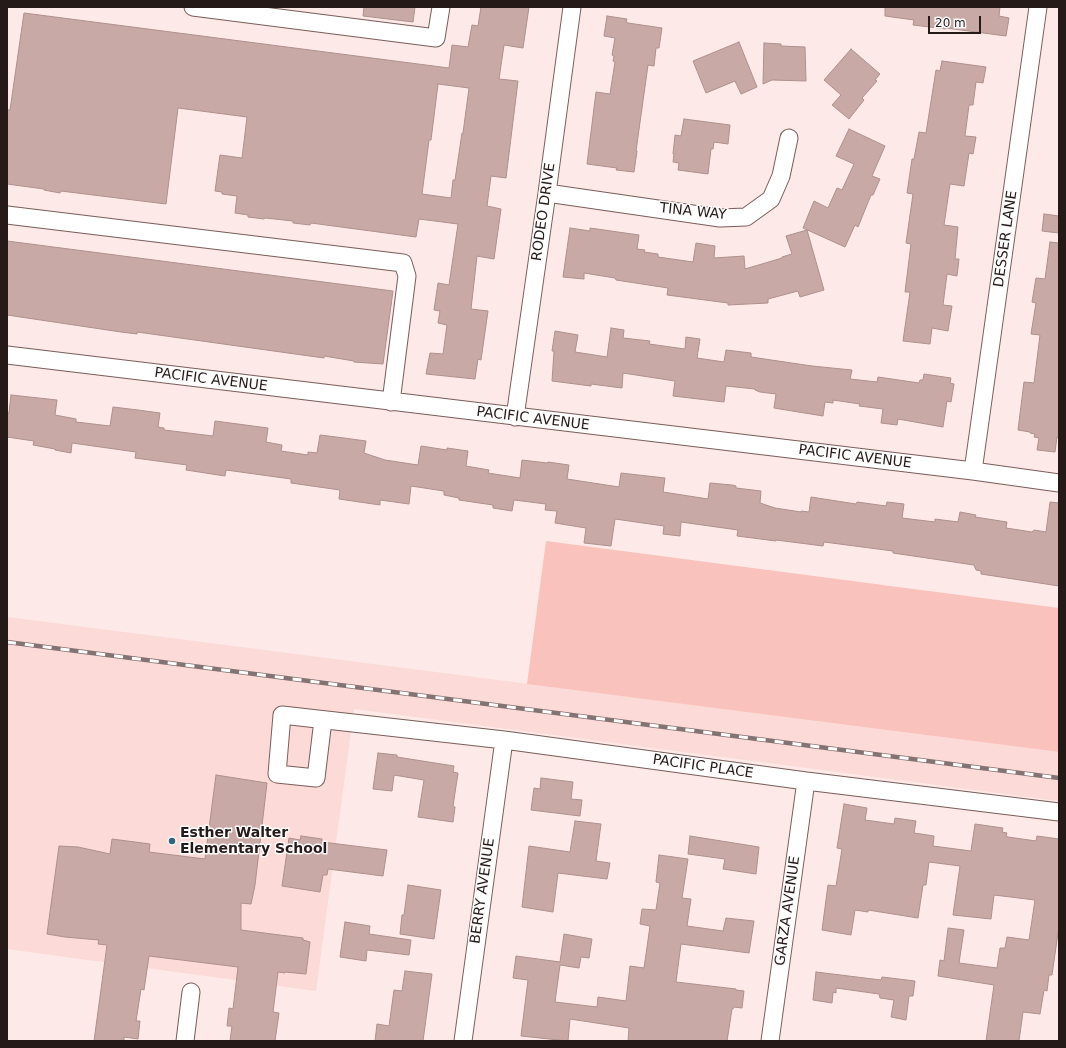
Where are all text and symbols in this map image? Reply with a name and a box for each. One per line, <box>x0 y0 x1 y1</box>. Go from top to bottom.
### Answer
scale bar <box>930 8 983 34</box>
text: 20 m <box>935 16 966 30</box>
street label: RODEO DRIVE <box>529 162 559 262</box>
street label: DESSER LANE <box>991 190 1021 288</box>
street label: TINA WAY <box>659 200 727 224</box>
street label: PACIFIC AVENUE <box>153 365 269 395</box>
street label: PACIFIC AVENUE <box>475 404 591 434</box>
street label: PACIFIC AVENUE <box>797 442 913 472</box>
street label: PACIFIC PLACE <box>651 752 755 782</box>
place label: Esther Walter Elementary School <box>180 825 327 858</box>
marker: Esther Walter Elementary School <box>167 836 177 846</box>
street label: BERRY AVENUE <box>467 837 499 945</box>
street label: GARZA AVENUE <box>772 855 804 967</box>

